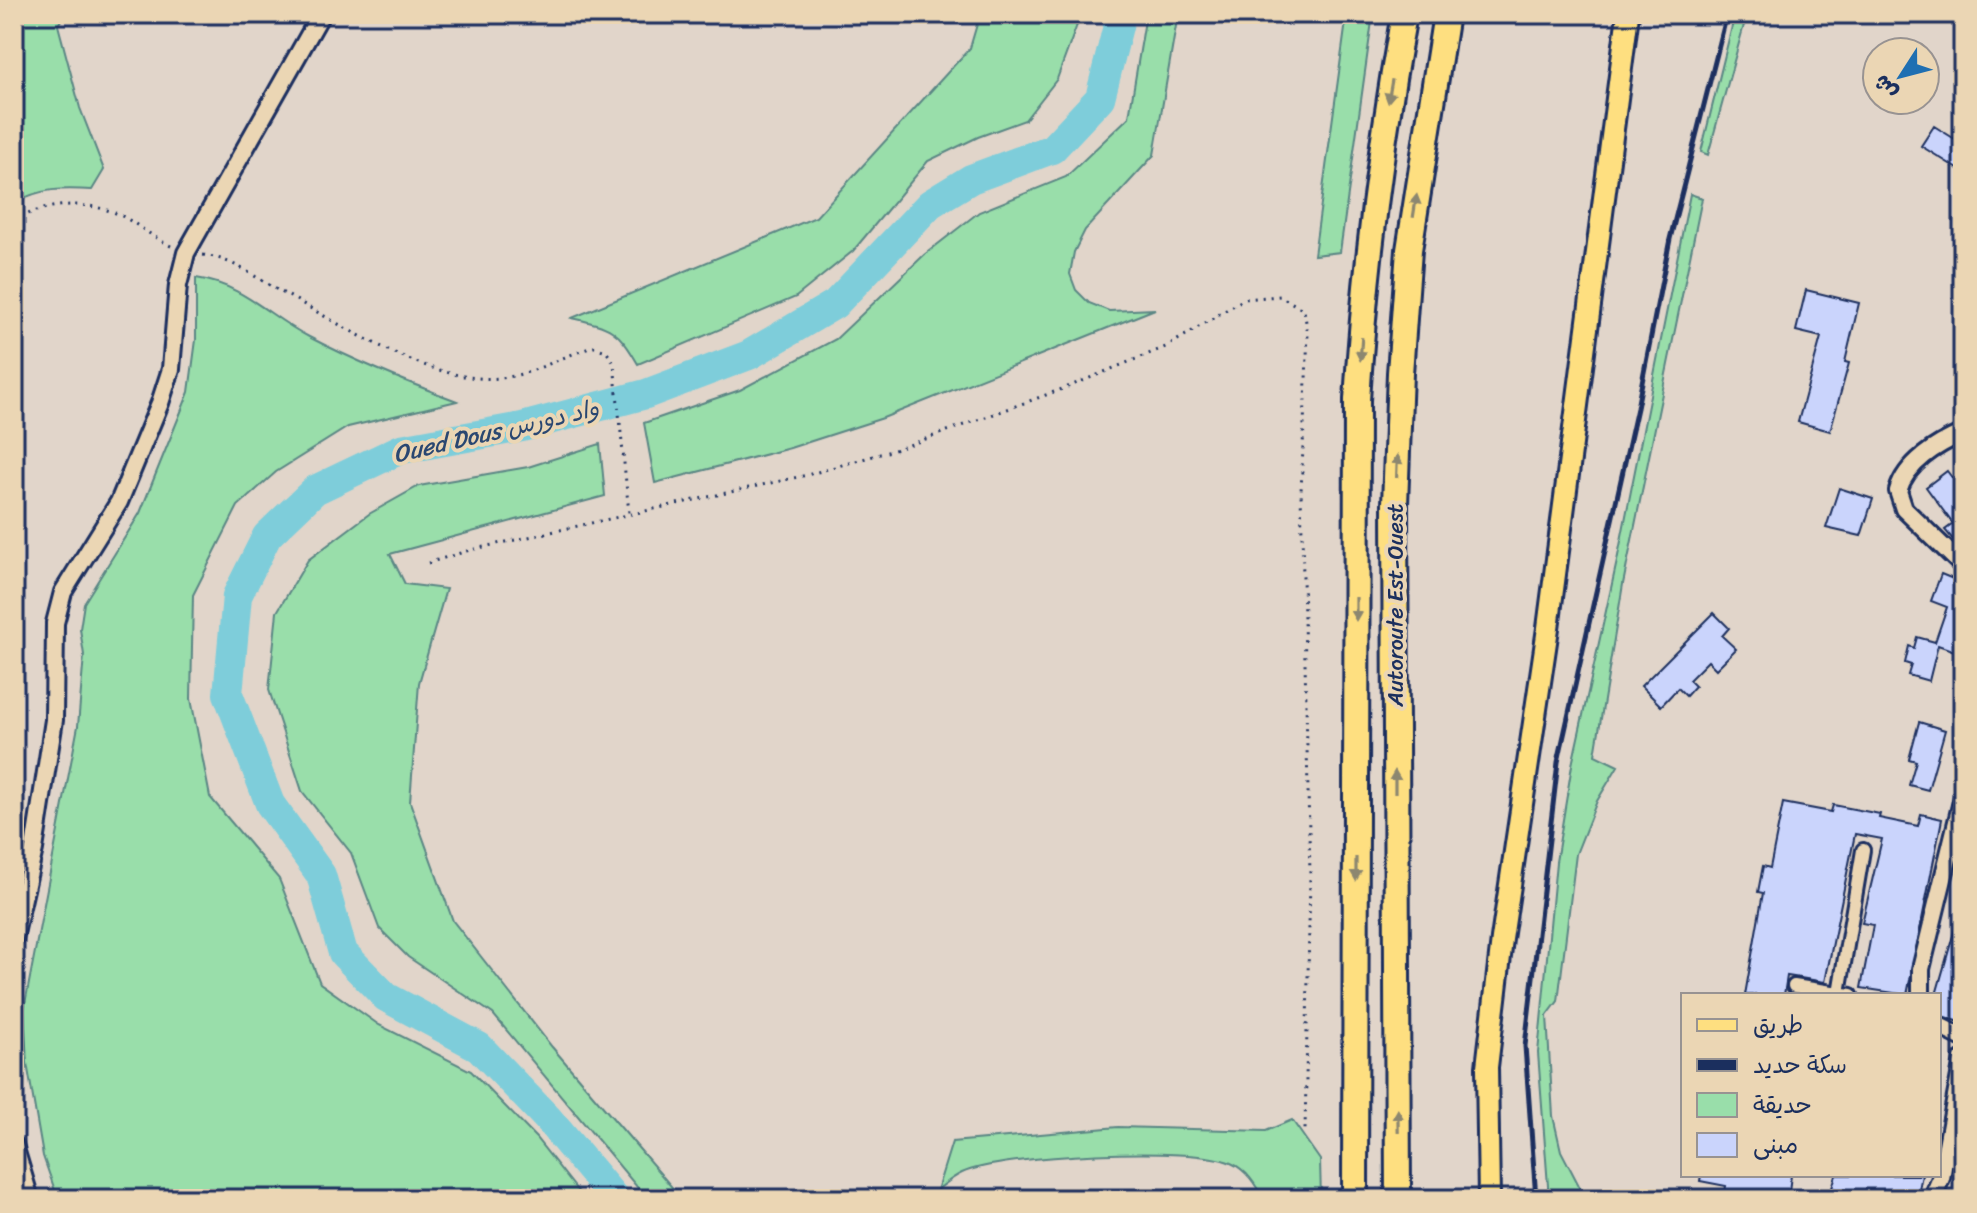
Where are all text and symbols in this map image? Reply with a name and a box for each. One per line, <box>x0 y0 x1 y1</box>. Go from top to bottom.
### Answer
north arrow <box>1861 36 1941 116</box>
text: ش <box>1862 66 1908 109</box>
one-way arrow <box>1383 79 1395 104</box>
one-way arrow <box>1409 194 1422 219</box>
one-way arrow <box>1354 337 1367 362</box>
water label: Oued Dous واد دورس <box>389 387 603 475</box>
one-way arrow <box>1390 453 1403 478</box>
street label: Autoroute Est-Ouest <box>1376 503 1415 707</box>
one-way arrow <box>1350 597 1363 622</box>
one-way arrow <box>1389 769 1401 794</box>
one-way arrow <box>1350 857 1362 882</box>
legend <box>1681 993 1941 1177</box>
text: طريق <box>1753 1004 1803 1046</box>
text: سكة حديد <box>1753 1044 1847 1086</box>
text: حديقة <box>1753 1084 1812 1126</box>
one-way arrow <box>1391 1108 1404 1133</box>
text: مبنى <box>1753 1124 1798 1166</box>

